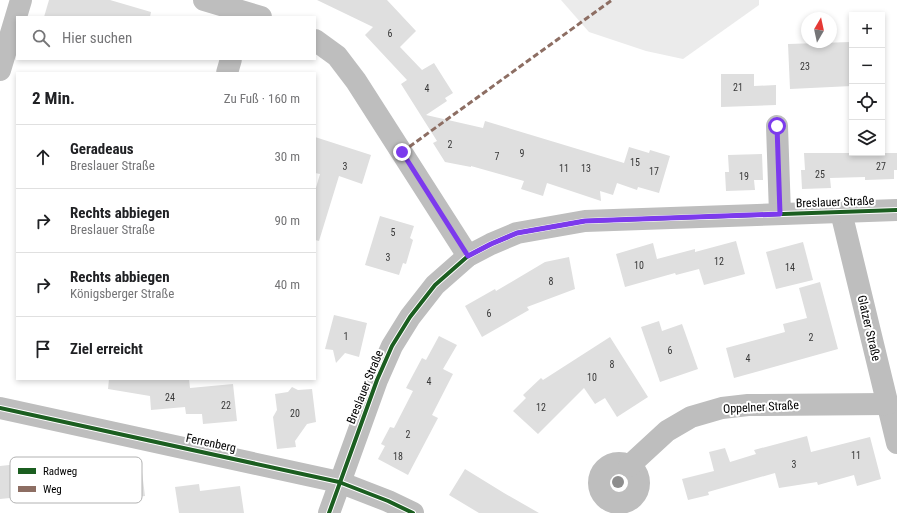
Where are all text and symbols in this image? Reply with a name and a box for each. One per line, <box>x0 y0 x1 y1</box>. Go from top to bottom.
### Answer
north arrow <box>801 12 837 48</box>
map controls <box>849 12 885 156</box>
button: + <box>849 12 885 48</box>
search box <box>16 16 316 60</box>
icon: search <box>30 27 52 49</box>
house number: 6 <box>388 28 393 39</box>
text: Hier suchen <box>62 29 132 47</box>
button: − <box>849 48 885 84</box>
house number: 23 <box>800 61 810 72</box>
house number: 21 <box>733 82 743 93</box>
house number: 4 <box>425 83 430 94</box>
button: locate <box>849 84 885 120</box>
text: 2 Min. <box>32 88 75 108</box>
text: Zu Fuß · 160 m <box>224 91 300 106</box>
route start <box>768 117 786 135</box>
button: layers <box>849 120 885 156</box>
house number: 2 <box>448 139 453 150</box>
text: Geradeaus <box>70 140 134 158</box>
route end <box>393 143 411 161</box>
icon: ahead <box>32 146 54 168</box>
house number: 9 <box>520 148 525 159</box>
text: 30 m <box>274 149 300 164</box>
house number: 7 <box>495 151 500 162</box>
house number: 15 <box>630 157 640 168</box>
text: Breslauer Straße <box>70 158 155 173</box>
house number: 3 <box>343 161 348 172</box>
house number: 27 <box>876 161 886 172</box>
house number: 11 <box>559 163 569 174</box>
house number: 13 <box>581 163 591 174</box>
house number: 17 <box>649 166 659 177</box>
house number: 25 <box>815 169 825 180</box>
house number: 19 <box>739 171 749 182</box>
street label: Breslauer Straße <box>796 194 875 210</box>
text: Rechts abbiegen <box>70 204 170 222</box>
icon: right <box>32 210 54 232</box>
text: 90 m <box>274 213 300 228</box>
text: Breslauer Straße <box>70 222 155 237</box>
house number: 5 <box>391 227 396 238</box>
house number: 3 <box>386 252 391 263</box>
house number: 12 <box>714 256 724 267</box>
house number: 10 <box>634 260 644 271</box>
house number: 14 <box>785 262 795 273</box>
text: Rechts abbiegen <box>70 268 170 286</box>
icon: right <box>32 274 54 296</box>
house number: 8 <box>549 276 554 287</box>
text: 40 m <box>274 277 300 292</box>
text: Königsberger Straße <box>70 286 174 301</box>
street label: Glatzer Straße <box>855 294 883 363</box>
house number: 6 <box>487 308 492 319</box>
house number: 1 <box>344 331 348 342</box>
house number: 2 <box>809 332 814 343</box>
icon: arrive <box>32 338 54 360</box>
text: Ziel erreicht <box>70 340 143 358</box>
house number: 6 <box>668 345 673 356</box>
street label: Breslauer Straße <box>344 348 386 426</box>
house number: 4 <box>746 353 751 364</box>
house number: 8 <box>610 359 615 370</box>
house number: 10 <box>587 372 597 383</box>
house number: 4 <box>427 376 432 387</box>
house number: 24 <box>165 392 175 403</box>
street label: Oppelner Straße <box>723 398 800 416</box>
house number: 22 <box>221 400 231 411</box>
house number: 12 <box>536 402 546 413</box>
house number: 20 <box>290 408 300 419</box>
house number: 2 <box>406 429 411 440</box>
street label: Ferrenberg <box>185 431 237 455</box>
house number: 11 <box>851 450 861 461</box>
house number: 18 <box>393 451 403 462</box>
legend <box>10 457 142 503</box>
house number: 3 <box>792 459 797 470</box>
text: Radweg <box>43 465 77 478</box>
text: Weg <box>43 483 62 496</box>

